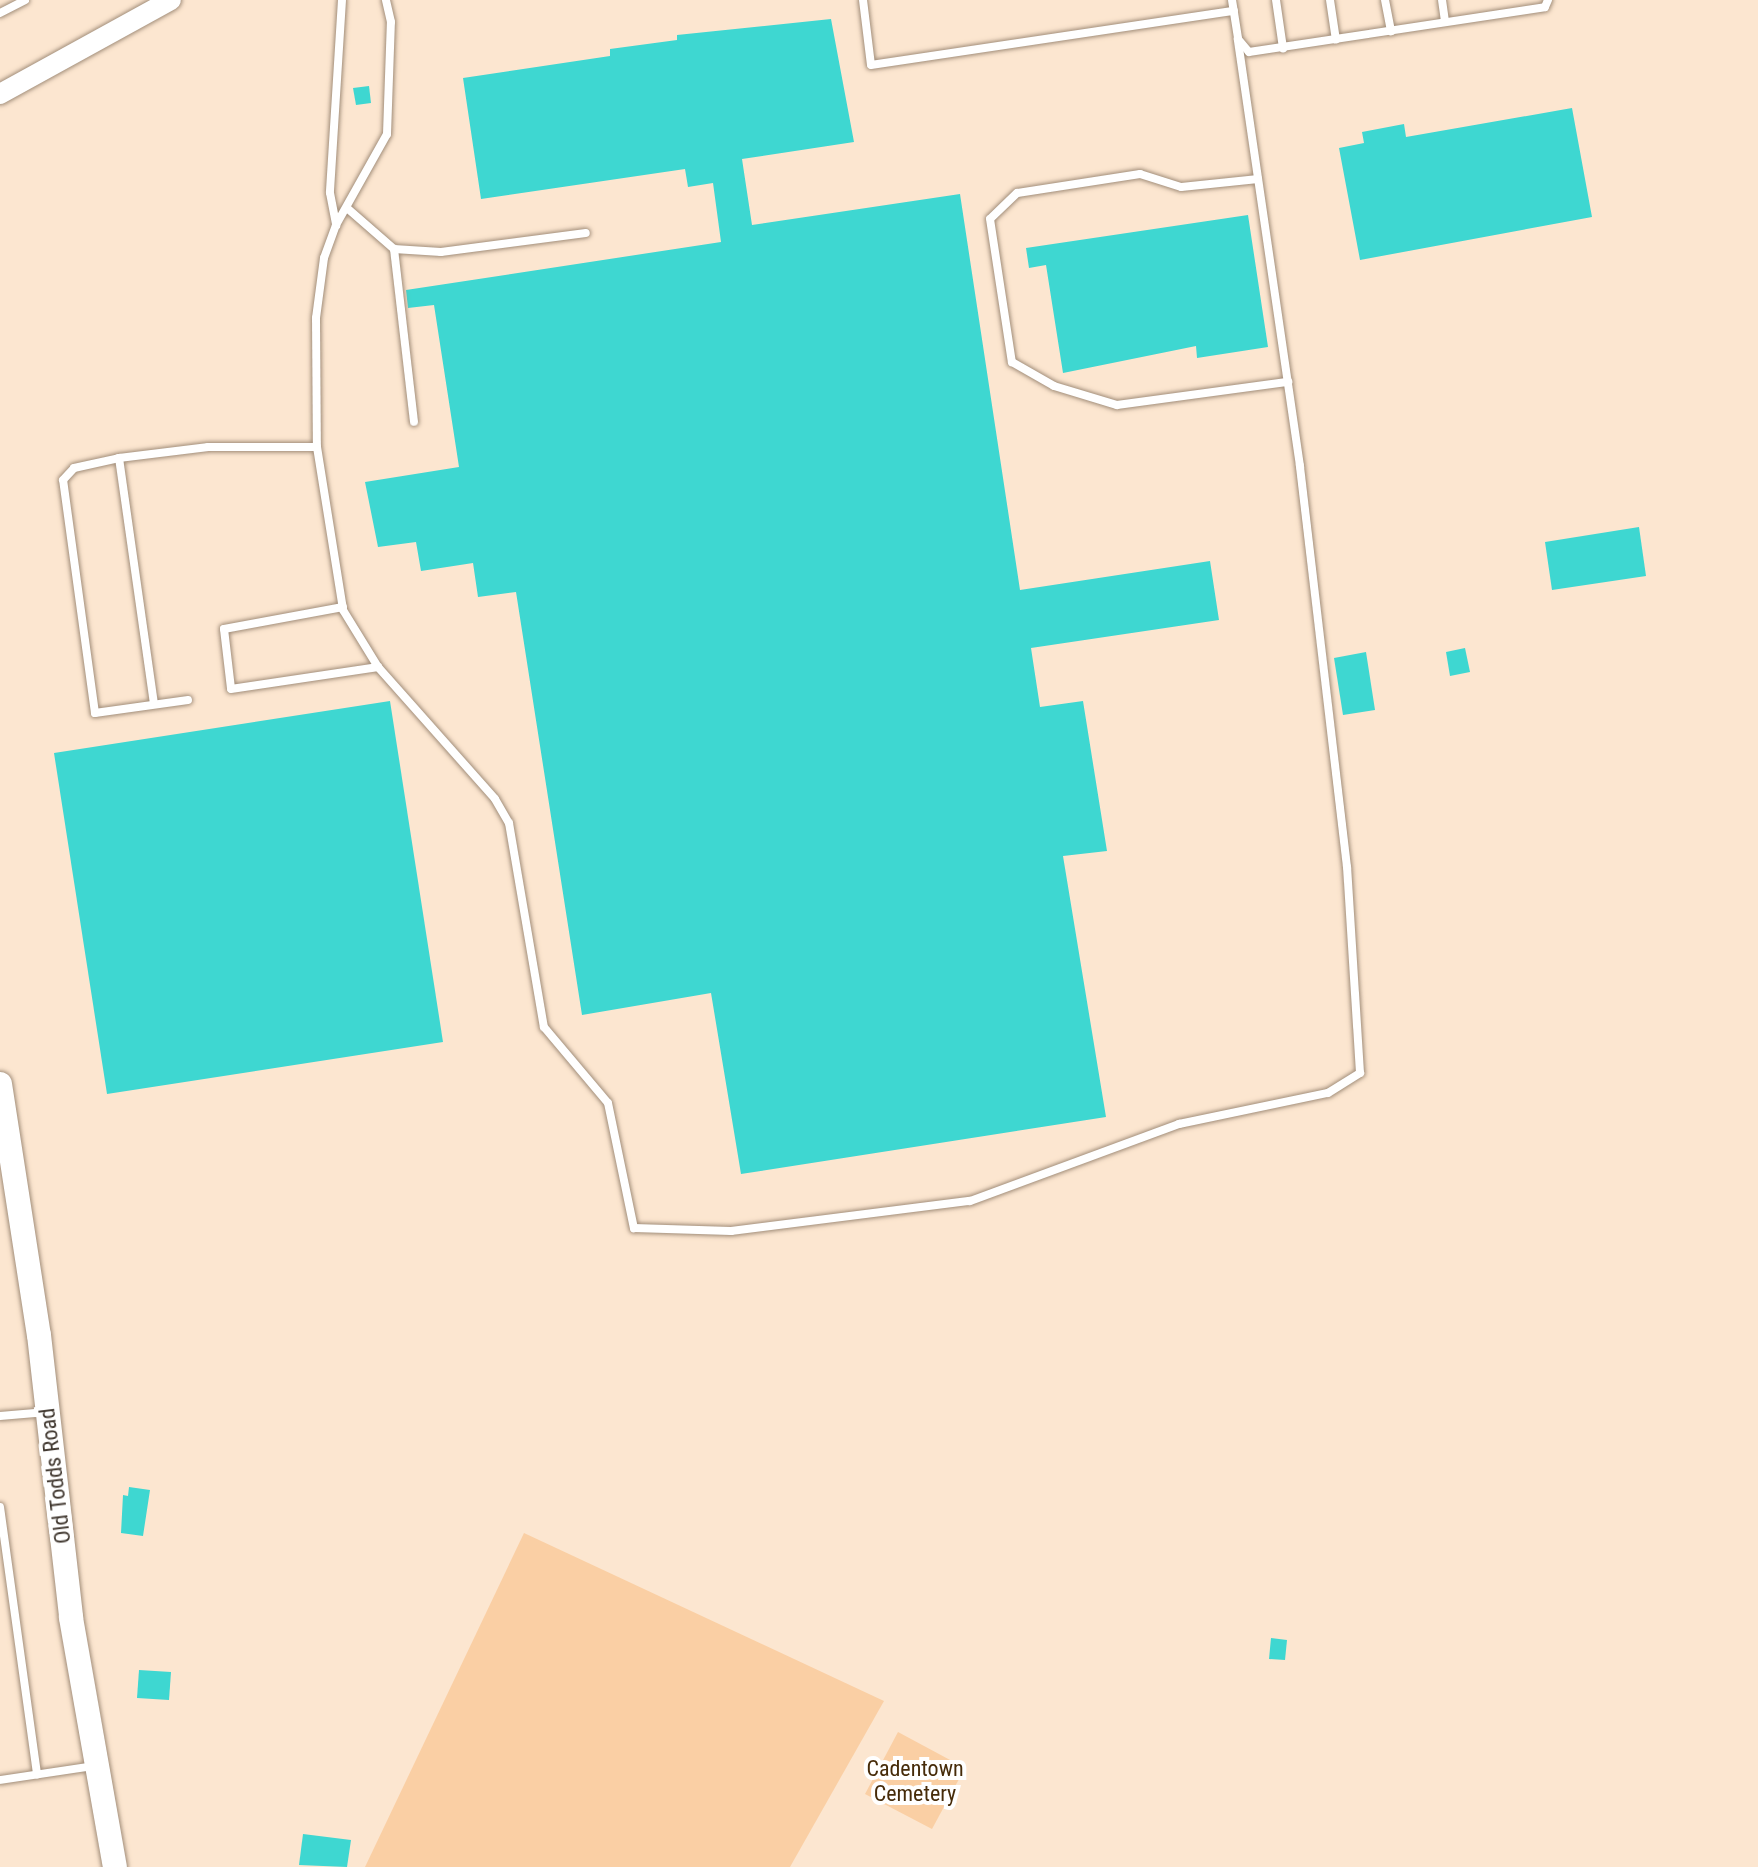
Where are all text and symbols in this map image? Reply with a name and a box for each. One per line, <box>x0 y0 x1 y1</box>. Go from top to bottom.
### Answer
street label: Old Todds Road <box>34 1407 76 1545</box>
park label: Cadentown Cemetery <box>866 1755 964 1806</box>

